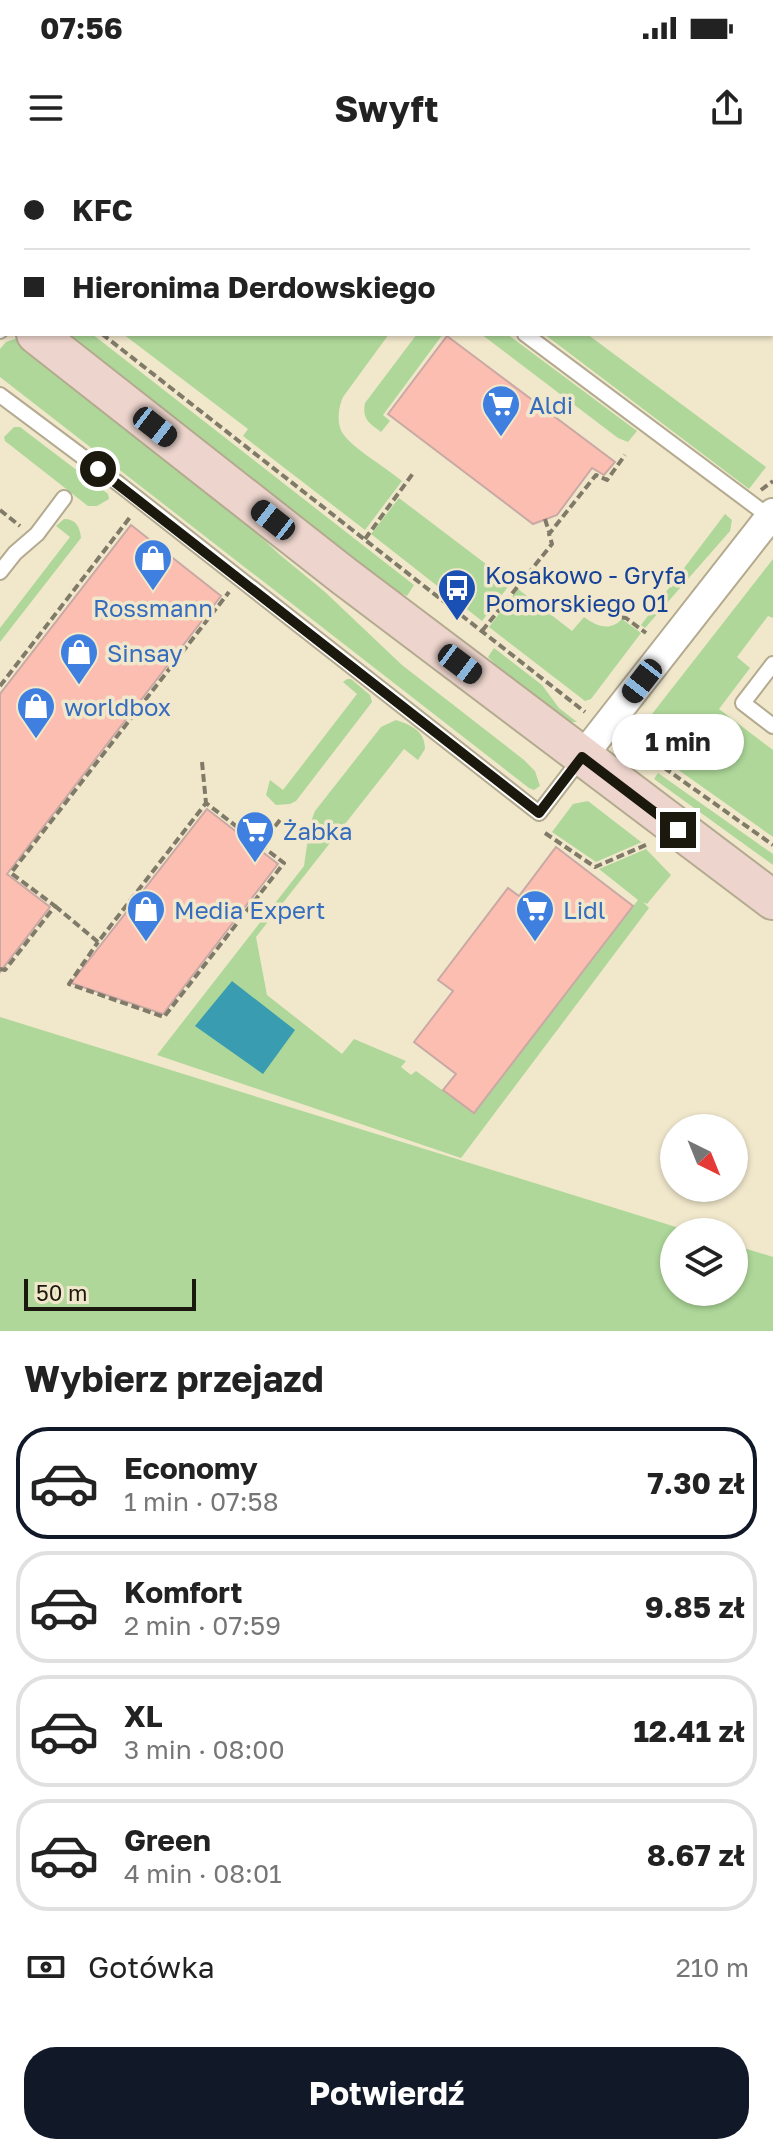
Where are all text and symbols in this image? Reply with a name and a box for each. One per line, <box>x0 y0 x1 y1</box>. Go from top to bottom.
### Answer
text: 07:56 <box>40 10 123 46</box>
icon: menu <box>24 86 68 130</box>
icon: share <box>705 86 749 130</box>
text: Swyft <box>334 87 439 130</box>
text: KFC <box>72 192 133 228</box>
text: Hieronima Derdowskiego <box>72 269 436 305</box>
supermarket icon: Aldi <box>480 383 522 438</box>
place label: Aldi <box>529 390 573 419</box>
car <box>129 403 181 451</box>
route start <box>80 451 116 487</box>
car <box>247 496 299 544</box>
shop icon: Rossmann <box>132 537 174 592</box>
place label: Kosakowo - Gryfa Pomorskiego 01 <box>485 560 686 617</box>
bus stop icon: Kosakowo - Gryfa Pomorskiego 01 <box>436 567 478 622</box>
place label: Rossmann <box>93 593 213 622</box>
shop icon: Sinsay <box>58 631 100 686</box>
place label: Sinsay <box>107 638 183 667</box>
car <box>434 640 486 688</box>
car <box>618 655 666 707</box>
shop icon: worldbox <box>15 685 57 740</box>
place label: worldbox <box>64 692 171 721</box>
callout: 1 min <box>612 714 744 770</box>
text: 1 min <box>645 726 711 757</box>
supermarket icon: Żabka <box>234 809 276 864</box>
route end <box>660 812 696 848</box>
place label: Żabka <box>283 816 353 845</box>
shop icon: Media Expert <box>125 888 167 943</box>
supermarket icon: Lidl <box>514 888 556 943</box>
place label: Media Expert <box>174 895 325 924</box>
place label: Lidl <box>563 895 606 924</box>
north arrow <box>660 1114 748 1202</box>
map controls <box>660 1114 748 1306</box>
button: layers <box>660 1218 748 1306</box>
scale bar <box>24 1275 196 1311</box>
text: 50 m <box>36 1279 87 1306</box>
text: Wybierz przejazd <box>24 1357 324 1400</box>
icon: car <box>28 1447 100 1519</box>
text: Economy <box>124 1450 258 1486</box>
text: 7.30 zł <box>647 1465 745 1501</box>
text: 1 min · 07:58 <box>124 1486 279 1517</box>
icon: car <box>28 1571 100 1643</box>
text: Komfort <box>124 1574 243 1610</box>
text: 9.85 zł <box>645 1589 745 1625</box>
text: 2 min · 07:59 <box>124 1610 281 1641</box>
icon: car <box>28 1695 100 1767</box>
text: XL <box>124 1698 163 1734</box>
text: 12.41 zł <box>633 1713 745 1749</box>
text: 3 min · 08:00 <box>124 1734 285 1765</box>
icon: car <box>28 1819 100 1891</box>
text: Green <box>124 1822 211 1858</box>
text: 8.67 zł <box>647 1837 745 1873</box>
text: 4 min · 08:01 <box>124 1858 282 1889</box>
icon: cash <box>24 1945 68 1989</box>
text: Gotówka <box>88 1949 215 1985</box>
text: 210 m <box>676 1952 749 1983</box>
button: Potwierdź <box>24 2047 749 2139</box>

